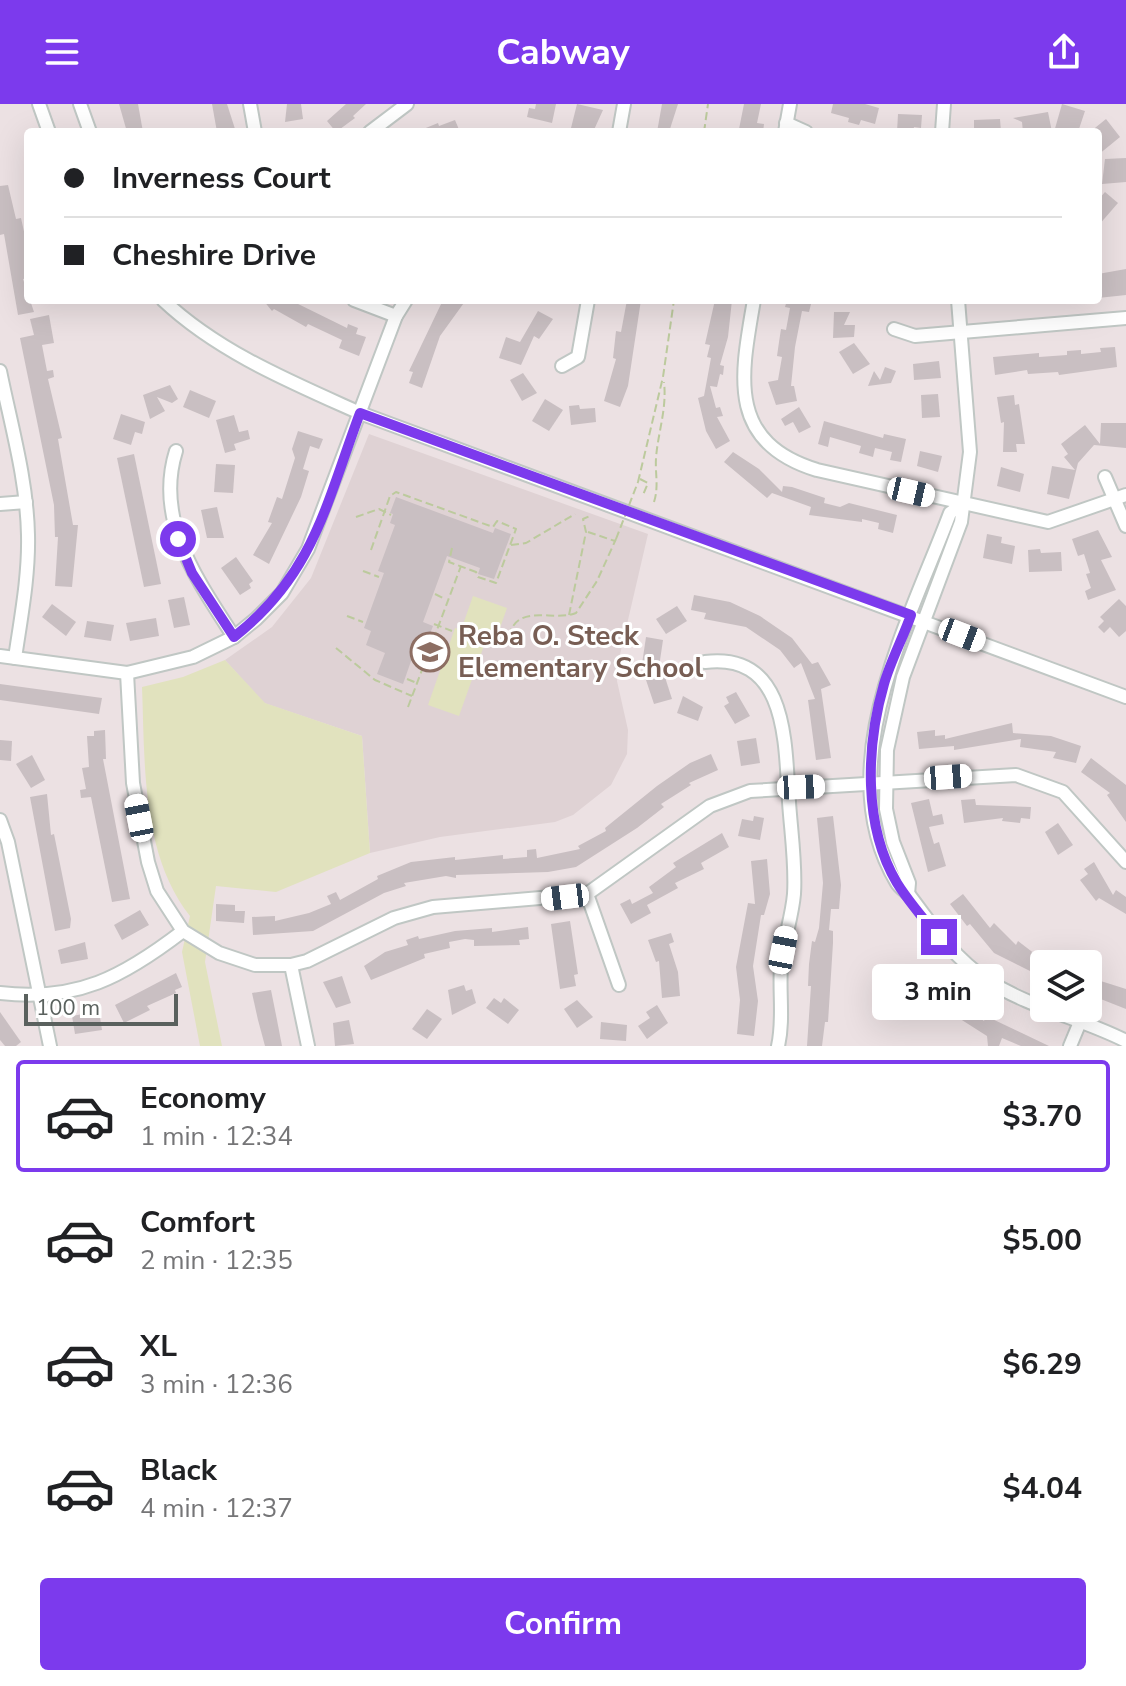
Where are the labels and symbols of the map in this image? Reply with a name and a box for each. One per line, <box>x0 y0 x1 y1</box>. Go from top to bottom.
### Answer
car <box>885 475 937 509</box>
route start <box>160 521 196 557</box>
car <box>935 615 989 655</box>
place label: Reba O. Steck Elementary School <box>458 617 703 687</box>
school or university icon: Reba O. Steck Elementary School <box>409 631 451 673</box>
car <box>923 763 973 791</box>
car <box>777 774 825 800</box>
car <box>123 792 155 844</box>
car <box>540 882 590 912</box>
route end <box>921 919 957 955</box>
car <box>767 924 799 976</box>
callout: 3 min <box>873 965 1005 1021</box>
scale bar <box>24 990 178 1026</box>

